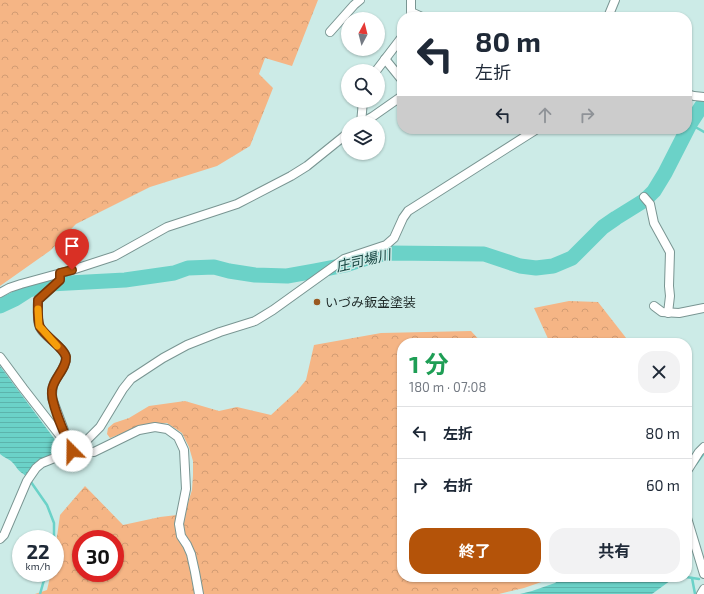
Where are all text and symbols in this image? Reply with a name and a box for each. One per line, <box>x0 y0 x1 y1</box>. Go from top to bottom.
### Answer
north arrow <box>341 12 385 56</box>
map controls <box>341 12 385 160</box>
text: 80 m <box>475 24 541 58</box>
icon: left <box>409 28 461 80</box>
text: 左折 <box>475 61 511 83</box>
button: search <box>341 64 385 108</box>
icon: left <box>492 104 514 126</box>
icon: ahead <box>534 104 556 126</box>
icon: right <box>576 104 598 126</box>
button: layers <box>341 116 385 160</box>
pin <box>55 229 89 270</box>
icon: arrive <box>61 235 83 257</box>
water label: 庄司場川 <box>334 245 394 275</box>
place label: いづみ鈑金塗装 <box>325 294 416 310</box>
marker: いづみ鈑金塗装 <box>312 297 322 307</box>
text: 1 分 <box>409 349 449 378</box>
button: close <box>638 351 680 393</box>
text: 180 m · 07:08 <box>409 379 486 395</box>
icon: left <box>409 422 431 444</box>
text: 左折 <box>443 424 473 442</box>
text: 80 m <box>645 424 680 442</box>
position arrow <box>51 430 93 472</box>
icon: right <box>409 474 431 496</box>
text: 右折 <box>443 476 473 494</box>
text: 60 m <box>646 476 680 494</box>
button: 終了 <box>409 528 541 574</box>
button: 共有 <box>549 528 680 574</box>
speed limit sign: 30 <box>72 530 124 582</box>
text: 22 <box>26 539 50 563</box>
text: km/h <box>26 560 50 572</box>

